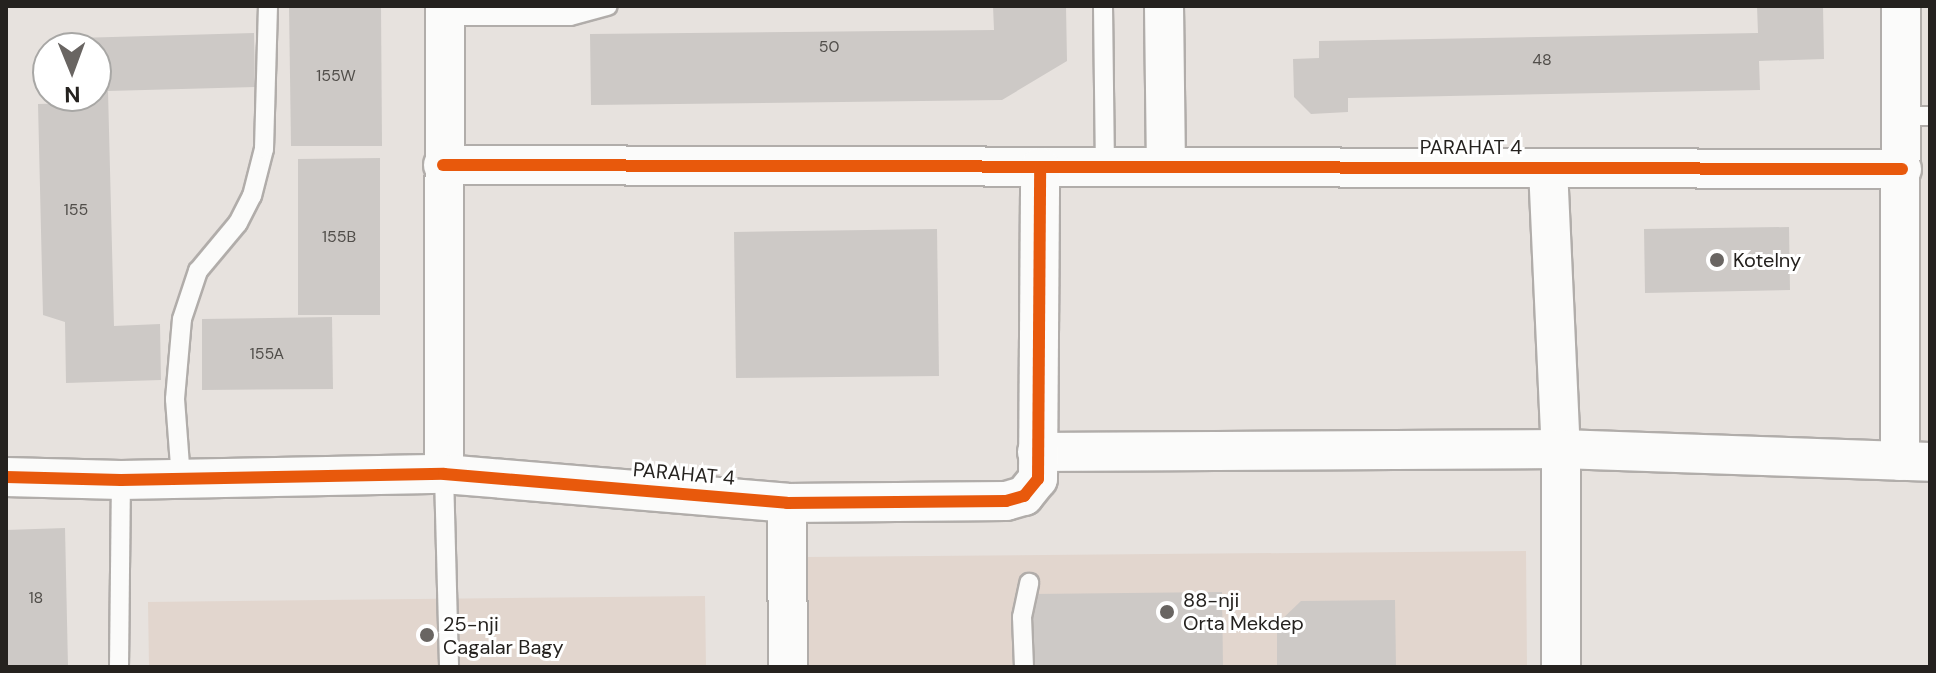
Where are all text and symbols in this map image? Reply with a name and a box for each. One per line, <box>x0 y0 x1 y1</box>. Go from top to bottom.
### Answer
north arrow <box>32 32 112 112</box>
house number: 50 <box>819 37 839 57</box>
house number: 48 <box>1532 50 1552 70</box>
house number: 155W <box>316 66 356 86</box>
text: N <box>64 80 81 109</box>
street label: PARAHAT 4 <box>1420 135 1522 159</box>
house number: 155 <box>64 200 88 220</box>
house number: 155B <box>322 227 356 247</box>
place label: Kotelny <box>1733 248 1801 272</box>
marker: Kotelny <box>1708 251 1726 269</box>
house number: 155A <box>250 344 284 364</box>
street label: PARAHAT 4 <box>632 458 736 490</box>
house number: 18 <box>29 588 43 608</box>
place label: 88-nji Orta Mekdep <box>1183 588 1304 635</box>
marker: 88-nji Orta Mekdep <box>1158 603 1176 621</box>
place label: 25-nji Cagalar Bagy <box>443 612 564 659</box>
marker: 25-nji Cagalar Bagy <box>418 626 436 644</box>

